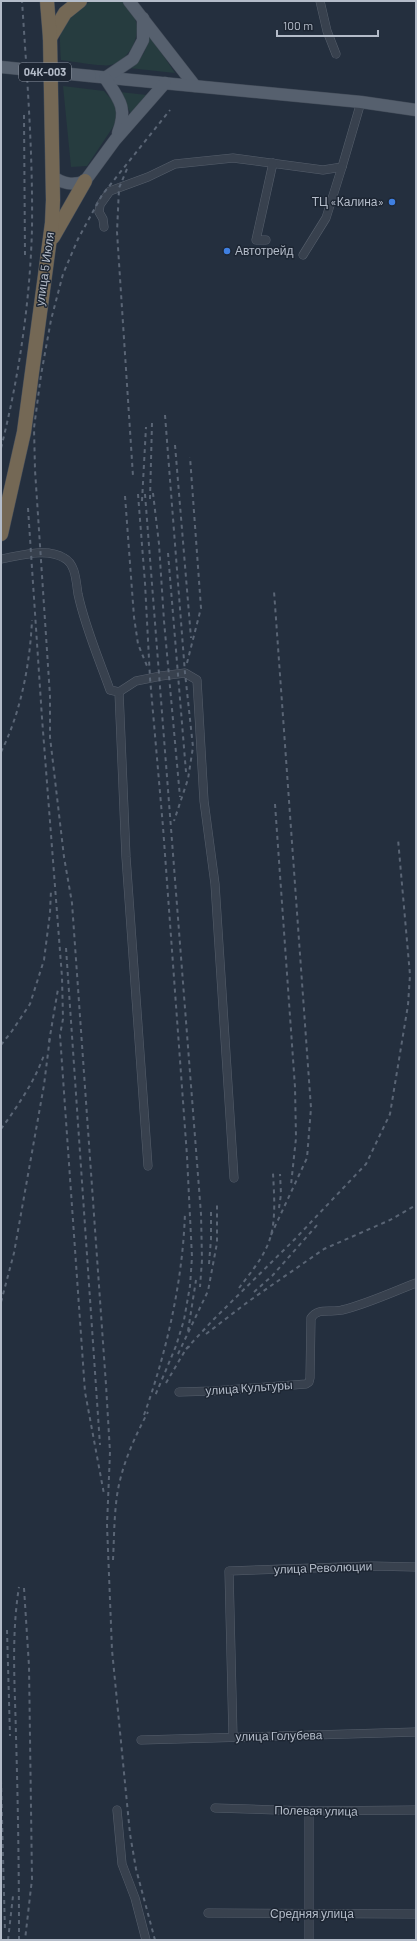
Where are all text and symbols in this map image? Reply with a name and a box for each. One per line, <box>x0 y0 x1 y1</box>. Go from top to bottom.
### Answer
scale bar <box>277 12 378 38</box>
text: 100 m <box>283 18 313 32</box>
road number: 04К-003 <box>19 63 71 81</box>
place label: ТЦ «Калина» <box>312 194 384 209</box>
marker: ТЦ «Калина» <box>387 197 397 207</box>
street label: улица 5 Июля <box>32 231 57 307</box>
place label: Автотрейд <box>235 243 293 258</box>
marker: Автотрейд <box>222 246 232 256</box>
street label: улица Культуры <box>205 1377 293 1398</box>
street label: улица Революции <box>274 1558 372 1577</box>
street label: улица Голубева <box>235 1727 323 1744</box>
street label: Полевая улица <box>274 1802 358 1819</box>
street label: Средняя улица <box>270 1906 354 1921</box>

